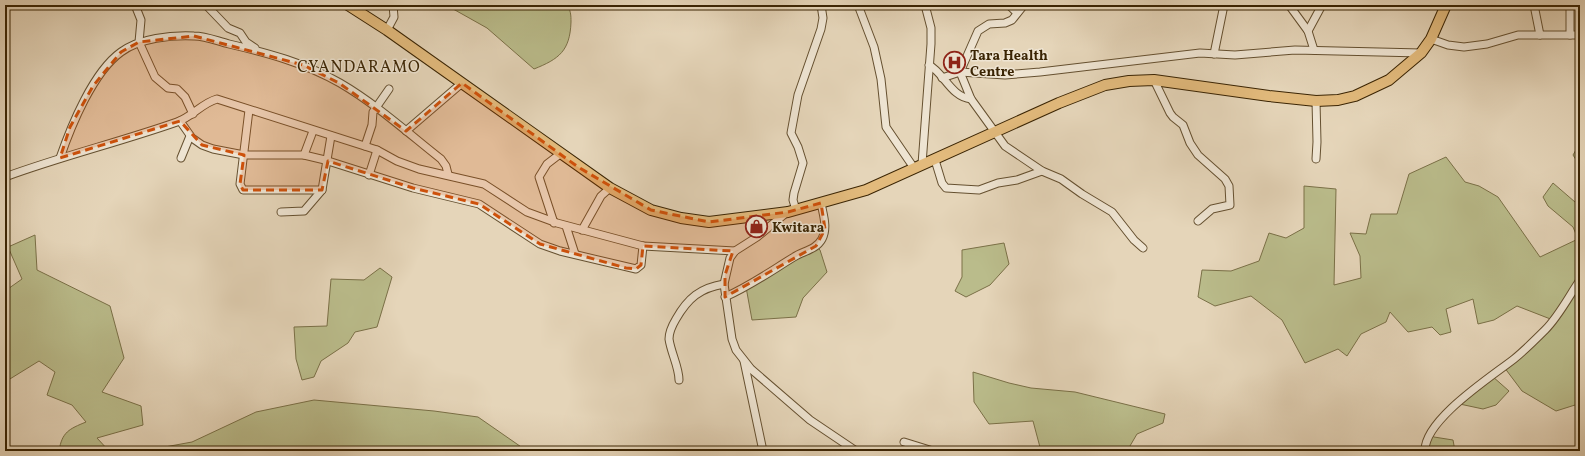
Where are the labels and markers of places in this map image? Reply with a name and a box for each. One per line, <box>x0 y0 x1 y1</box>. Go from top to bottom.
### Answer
place label: Tara Health Centre <box>970 47 1048 82</box>
hospital icon: Tara Health Centre <box>942 50 968 76</box>
shop icon: Kwitara <box>744 214 770 240</box>
place label: Kwitara <box>772 219 825 238</box>

